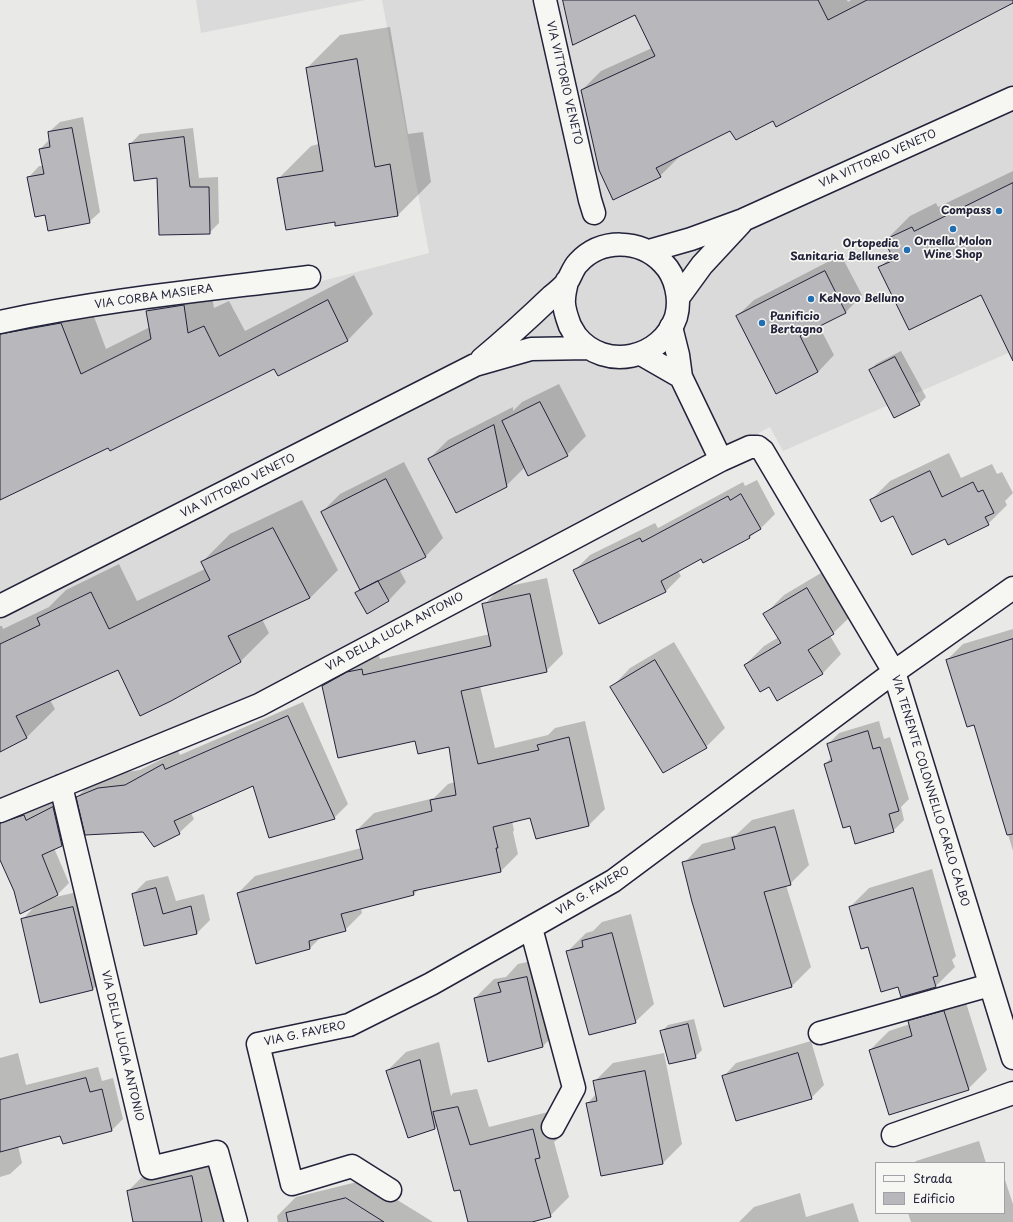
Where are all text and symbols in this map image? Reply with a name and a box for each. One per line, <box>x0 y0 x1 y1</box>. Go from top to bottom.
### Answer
street label: VIA VITTORIO VENETO <box>543 20 585 146</box>
street label: VIA VITTORIO VENETO <box>817 127 939 191</box>
place label: Compass <box>941 204 991 218</box>
marker: Compass <box>994 206 1004 216</box>
marker: Ornella Molon Wine Shop <box>948 224 958 234</box>
place label: Ornella Molon Wine Shop <box>914 235 992 261</box>
place label: Ortopedia Sanitaria Bellunese <box>790 237 899 263</box>
marker: Ortopedia Sanitaria Bellunese <box>902 245 912 255</box>
street label: VIA CORBA MASIERA <box>94 282 214 312</box>
place label: KeNovo Belluno <box>819 292 904 306</box>
marker: KeNovo Belluno <box>806 294 816 304</box>
place label: Panificio Bertagno <box>770 310 822 336</box>
marker: Panificio Bertagno <box>757 318 767 328</box>
street label: VIA VITTORIO VENETO <box>179 451 297 521</box>
street label: VIA DELLA LUCIA ANTONIO <box>324 590 466 674</box>
street label: VIA TENENTE COLONNELLO CARLO CALBO <box>888 674 972 908</box>
street label: VIA G. FAVERO <box>554 864 632 918</box>
street label: VIA DELLA LUCIA ANTONIO <box>98 969 146 1123</box>
street label: VIA G. FAVERO <box>263 1019 347 1049</box>
legend <box>875 1162 1005 1214</box>
text: Strada <box>913 1169 952 1187</box>
text: Edificio <box>913 1189 955 1207</box>

